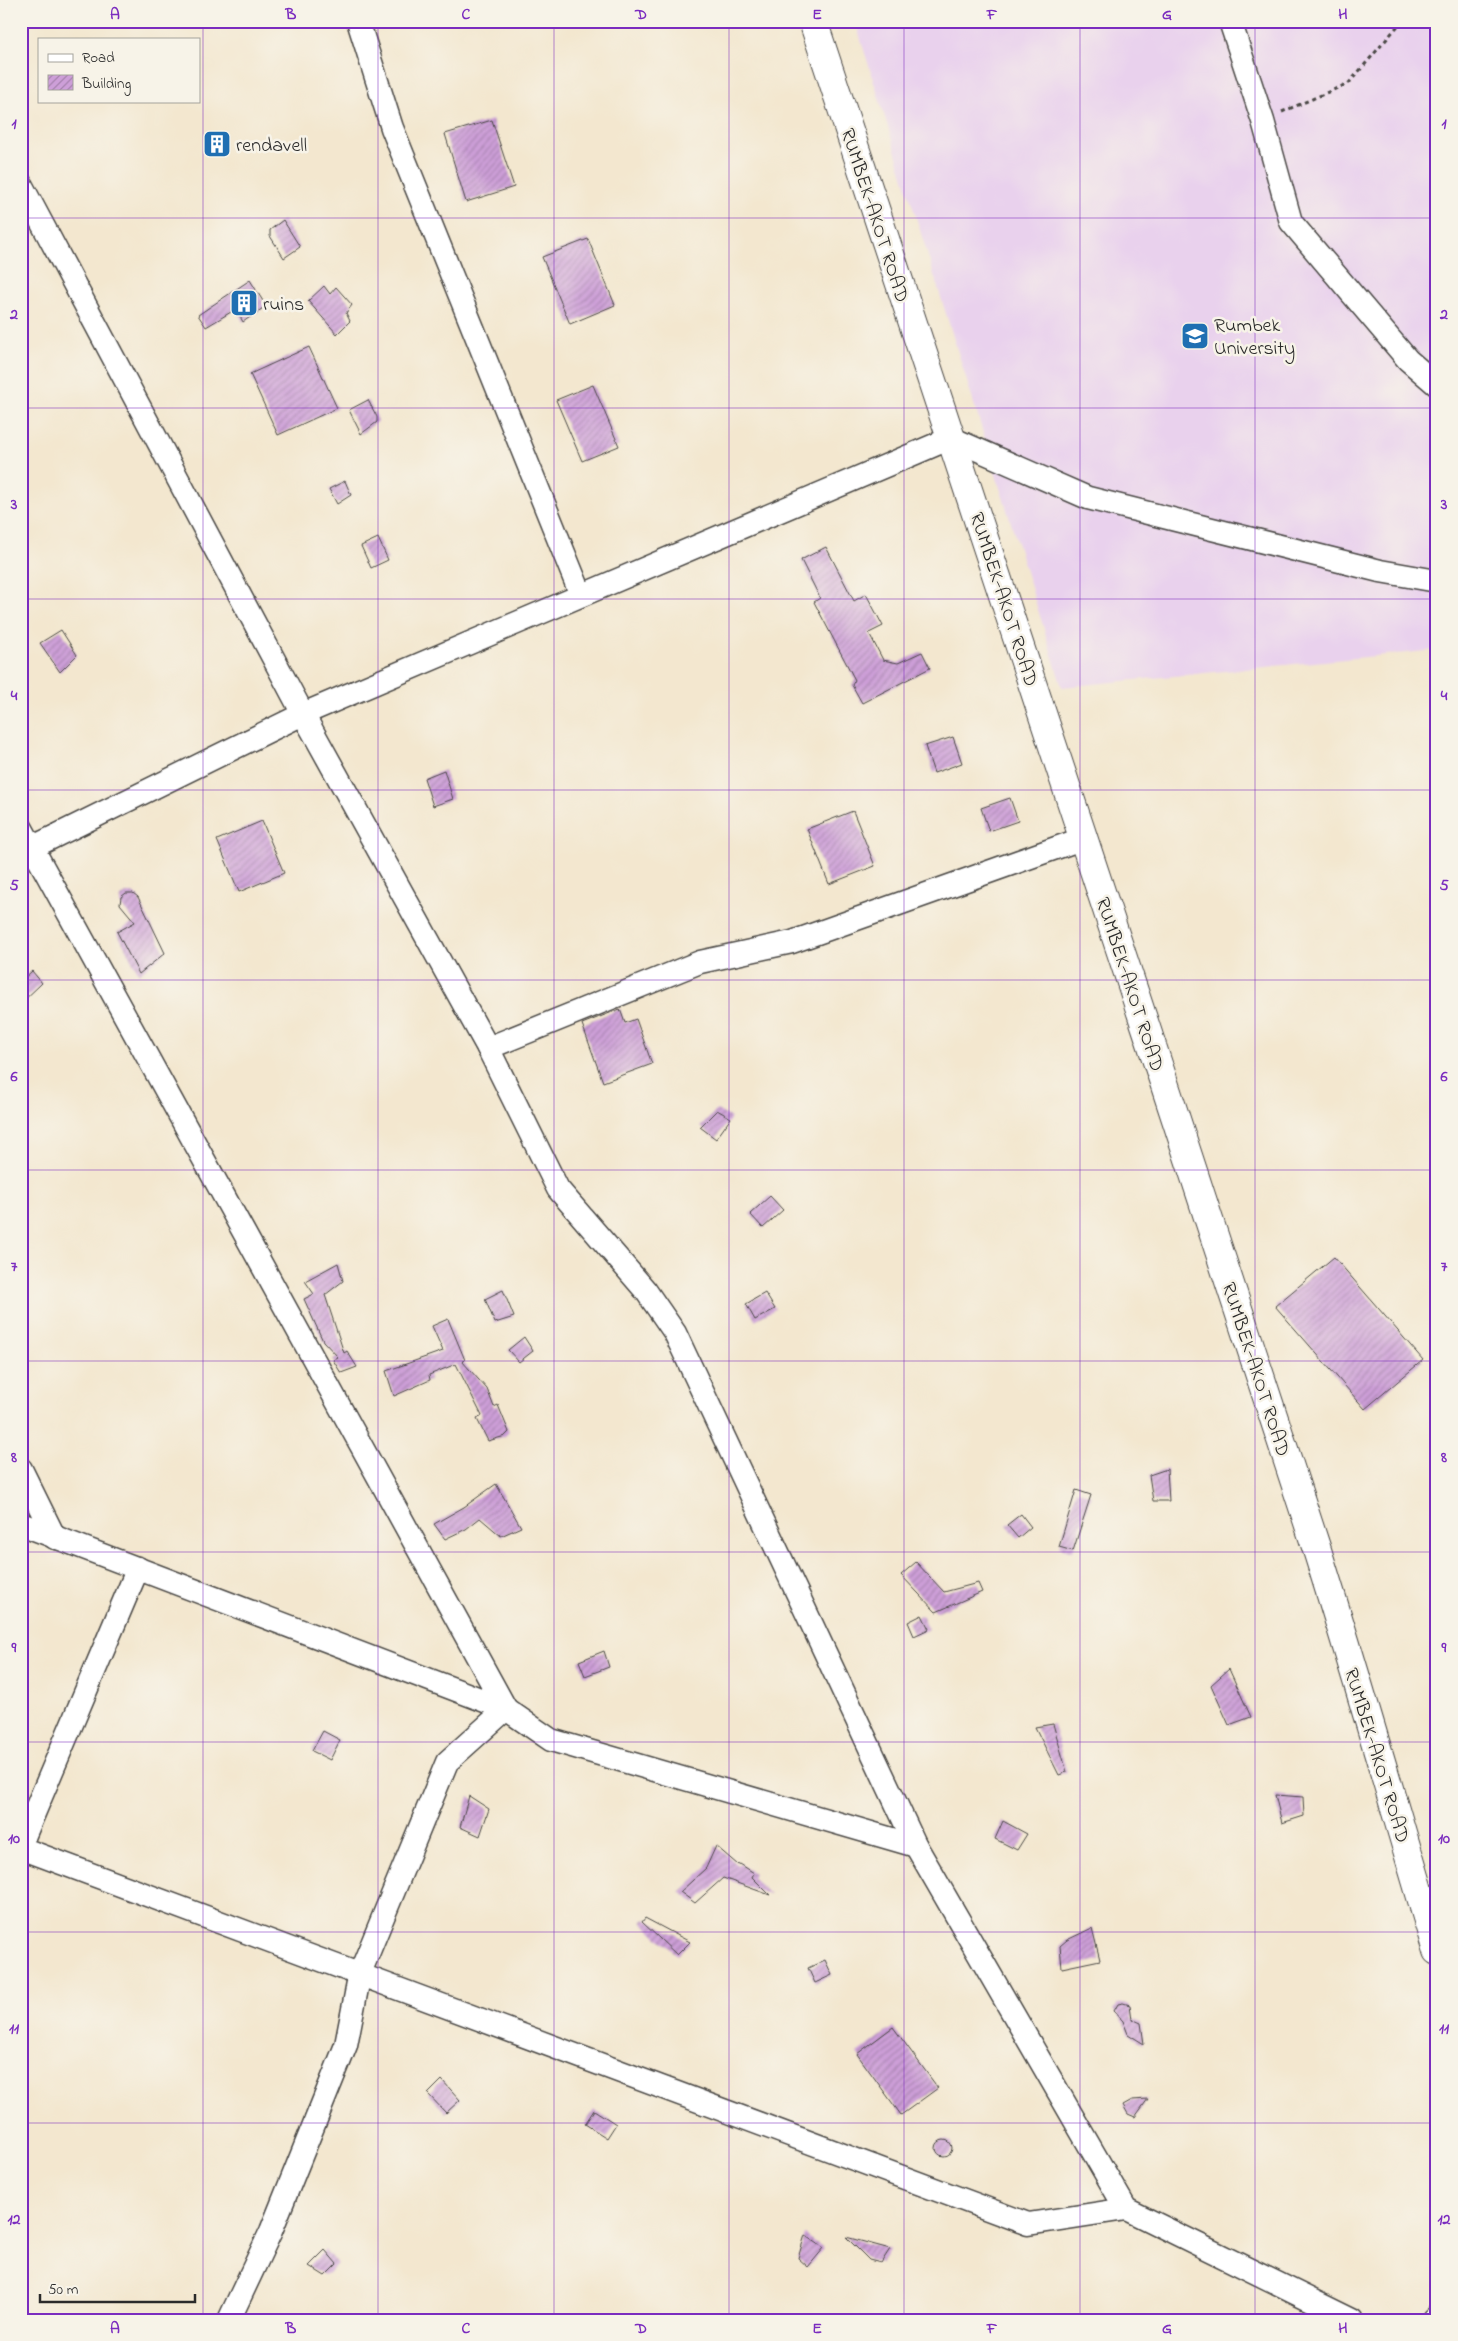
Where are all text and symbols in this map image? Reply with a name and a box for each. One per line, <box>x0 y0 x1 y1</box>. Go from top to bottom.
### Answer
text: A <box>110 3 120 27</box>
text: B <box>285 3 297 27</box>
text: C <box>462 3 471 27</box>
text: D <box>634 3 647 27</box>
text: E <box>812 3 822 27</box>
text: F <box>986 3 998 27</box>
text: G <box>1162 3 1172 27</box>
text: H <box>1338 3 1348 27</box>
legend <box>38 38 200 102</box>
text: Road <box>82 47 115 69</box>
text: Building <box>81 73 131 96</box>
text: 1 <box>11 112 17 136</box>
text: 1 <box>1441 112 1447 136</box>
street label: RUMBEK-AKOT ROAD <box>832 125 915 307</box>
building icon: rendavell <box>202 129 232 159</box>
place label: rendavell <box>236 132 307 161</box>
building icon: ruins <box>229 288 259 318</box>
place label: ruins <box>263 291 304 320</box>
text: 2 <box>9 303 18 327</box>
text: 2 <box>1439 303 1448 327</box>
place label: Rumbek University <box>1214 312 1295 364</box>
school or university icon: Rumbek University <box>1180 321 1210 351</box>
text: 3 <box>10 493 18 517</box>
text: 3 <box>1440 493 1448 517</box>
street label: RUMBEK-AKOT ROAD <box>961 509 1044 691</box>
text: 4 <box>10 684 18 708</box>
text: 4 <box>1440 684 1448 708</box>
text: 5 <box>9 874 19 898</box>
text: 5 <box>1439 874 1449 898</box>
street label: RUMBEK-AKOT ROAD <box>1087 894 1170 1076</box>
text: 6 <box>9 1065 18 1089</box>
text: 6 <box>1439 1065 1448 1089</box>
text: 7 <box>11 1255 18 1279</box>
text: 7 <box>1441 1255 1448 1279</box>
street label: RUMBEK-AKOT ROAD <box>1213 1279 1296 1461</box>
text: 8 <box>10 1446 17 1470</box>
text: 8 <box>1440 1446 1447 1470</box>
text: 9 <box>11 1636 17 1660</box>
text: 9 <box>1441 1636 1447 1660</box>
street label: RUMBEK-AKOT ROAD <box>1335 1665 1416 1847</box>
text: 10 <box>8 1827 20 1851</box>
text: 10 <box>1438 1827 1450 1851</box>
text: 11 <box>9 2017 20 2041</box>
text: 11 <box>1439 2017 1450 2041</box>
text: 12 <box>7 2208 21 2232</box>
text: 12 <box>1437 2208 1451 2232</box>
scale bar <box>40 2271 195 2303</box>
text: 50 m <box>48 2279 79 2301</box>
text: A <box>110 2317 120 2341</box>
text: B <box>285 2317 297 2341</box>
text: C <box>462 2317 471 2341</box>
text: D <box>634 2317 647 2341</box>
text: E <box>812 2317 822 2341</box>
text: F <box>986 2317 998 2341</box>
text: G <box>1162 2317 1172 2341</box>
text: H <box>1338 2317 1348 2341</box>

